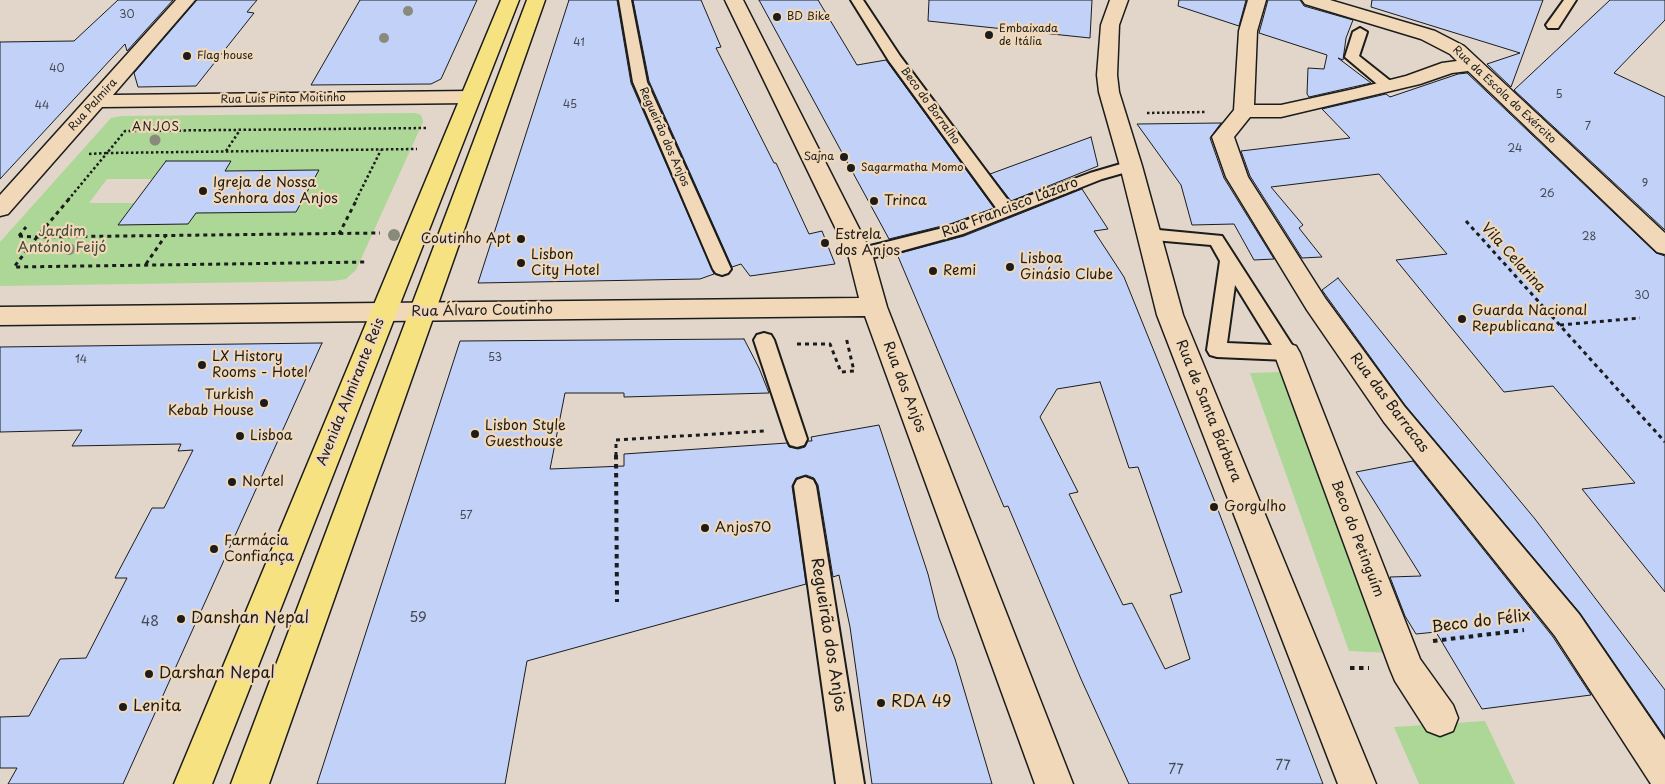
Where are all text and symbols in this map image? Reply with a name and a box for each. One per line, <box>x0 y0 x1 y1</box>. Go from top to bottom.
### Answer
house number: 30 <box>119 8 135 22</box>
place label: BD Bike <box>787 10 830 24</box>
marker: BD Bike <box>771 11 783 23</box>
place label: Embaixada de Itália <box>999 22 1058 48</box>
marker: Embaixada de Itália <box>983 29 995 41</box>
house number: 41 <box>573 36 585 50</box>
street label: Rua da Escola do Exército <box>1449 44 1559 146</box>
place label: Flag house <box>197 49 253 63</box>
marker: Flag house <box>181 50 193 62</box>
house number: 40 <box>49 62 65 76</box>
street label: Beco do Borralho <box>898 65 962 147</box>
street label: Rua Palmira <box>66 76 120 134</box>
street label: Regueirão dos Anjos <box>636 85 692 189</box>
house number: 5 <box>1555 88 1563 102</box>
street label: Rua Luís Pinto Moitinho <box>220 91 346 107</box>
house number: 45 <box>563 98 577 112</box>
house number: 44 <box>35 99 49 113</box>
house number: 7 <box>1585 120 1591 134</box>
district label: ANJOS <box>131 121 181 135</box>
house number: 24 <box>1508 142 1522 156</box>
place label: Sajna <box>804 150 834 164</box>
marker: Sajna <box>838 151 850 163</box>
place label: Sagarmatha Momo <box>861 161 964 175</box>
marker: Sagarmatha Momo <box>845 162 857 174</box>
street label: Rua Francisco Lázaro <box>939 174 1081 242</box>
place label: Igreja de Nossa Senhora dos Anjos <box>213 175 338 208</box>
house number: 9 <box>1642 177 1648 191</box>
marker: Igreja de Nossa Senhora dos Anjos <box>197 185 209 197</box>
house number: 26 <box>1539 187 1555 201</box>
place label: Trinca <box>884 193 927 209</box>
marker: Trinca <box>868 195 880 207</box>
street label: Vila Celarina <box>1477 220 1549 296</box>
park label: Jardim António Feijó <box>18 224 106 256</box>
place label: Estrela dos Anjos <box>835 227 900 260</box>
house number: 28 <box>1582 230 1596 244</box>
place label: Coutinho Apt <box>421 231 511 247</box>
marker: Coutinho Apt <box>515 233 527 245</box>
marker: Estrela dos Anjos <box>819 237 831 249</box>
place label: Lisbon City Hotel <box>531 247 599 280</box>
place label: Lisboa Ginásio Clube <box>1020 251 1113 284</box>
marker: Lisbon City Hotel <box>515 257 527 269</box>
marker: Lisboa Ginásio Clube <box>1004 261 1016 273</box>
place label: Remi <box>943 263 976 279</box>
marker: Remi <box>927 265 939 277</box>
house number: 30 <box>1634 289 1650 303</box>
street label: Rua Álvaro Coutinho <box>411 301 553 321</box>
place label: Guarda Nacional Republicana <box>1472 303 1587 336</box>
marker: Guarda Nacional Republicana <box>1456 313 1468 325</box>
street label: Avenida Almirante Reis <box>314 316 388 468</box>
street label: Rua de Santa Bárbara <box>1172 337 1244 485</box>
street label: Rua dos Anjos <box>879 339 929 435</box>
place label: LX History Rooms - Hotel <box>212 349 308 382</box>
street label: Rua das Barracas <box>1346 350 1432 456</box>
house number: 53 <box>488 351 502 365</box>
house number: 14 <box>75 353 87 367</box>
marker: LX History Rooms - Hotel <box>196 359 208 371</box>
place label: Turkish Kebab House <box>168 387 254 420</box>
marker: Turkish Kebab House <box>258 397 270 409</box>
place label: Lisbon Style Guesthouse <box>485 418 566 451</box>
place label: Lisboa <box>250 428 292 444</box>
marker: Lisbon Style Guesthouse <box>469 428 481 440</box>
marker: Lisboa <box>234 430 246 442</box>
place label: Nortel <box>242 474 284 490</box>
marker: Nortel <box>226 476 238 488</box>
street label: Beco do Petinguím <box>1327 478 1387 600</box>
place label: Gorgulho <box>1224 499 1286 515</box>
marker: Gorgulho <box>1208 501 1220 513</box>
house number: 57 <box>459 509 473 523</box>
place label: Anjos70 <box>715 520 771 536</box>
marker: Anjos70 <box>699 522 711 534</box>
place label: Farmácia Confiança <box>224 533 294 566</box>
marker: Farmácia Confiança <box>208 543 220 555</box>
street label: Regueirão dos Anjos <box>806 557 850 713</box>
street label: Beco do Félix <box>1431 606 1531 638</box>
place label: Danshan Nepal <box>191 609 309 629</box>
house number: 59 <box>409 610 427 626</box>
marker: Danshan Nepal <box>175 613 187 625</box>
house number: 48 <box>141 614 159 630</box>
place label: Darshan Nepal <box>159 664 275 684</box>
marker: Darshan Nepal <box>143 668 155 680</box>
place label: RDA 49 <box>891 693 951 713</box>
place label: Lenita <box>133 697 181 717</box>
marker: RDA 49 <box>875 697 887 709</box>
marker: Lenita <box>117 701 129 713</box>
house number: 77 <box>1275 758 1291 774</box>
house number: 77 <box>1168 762 1184 778</box>

